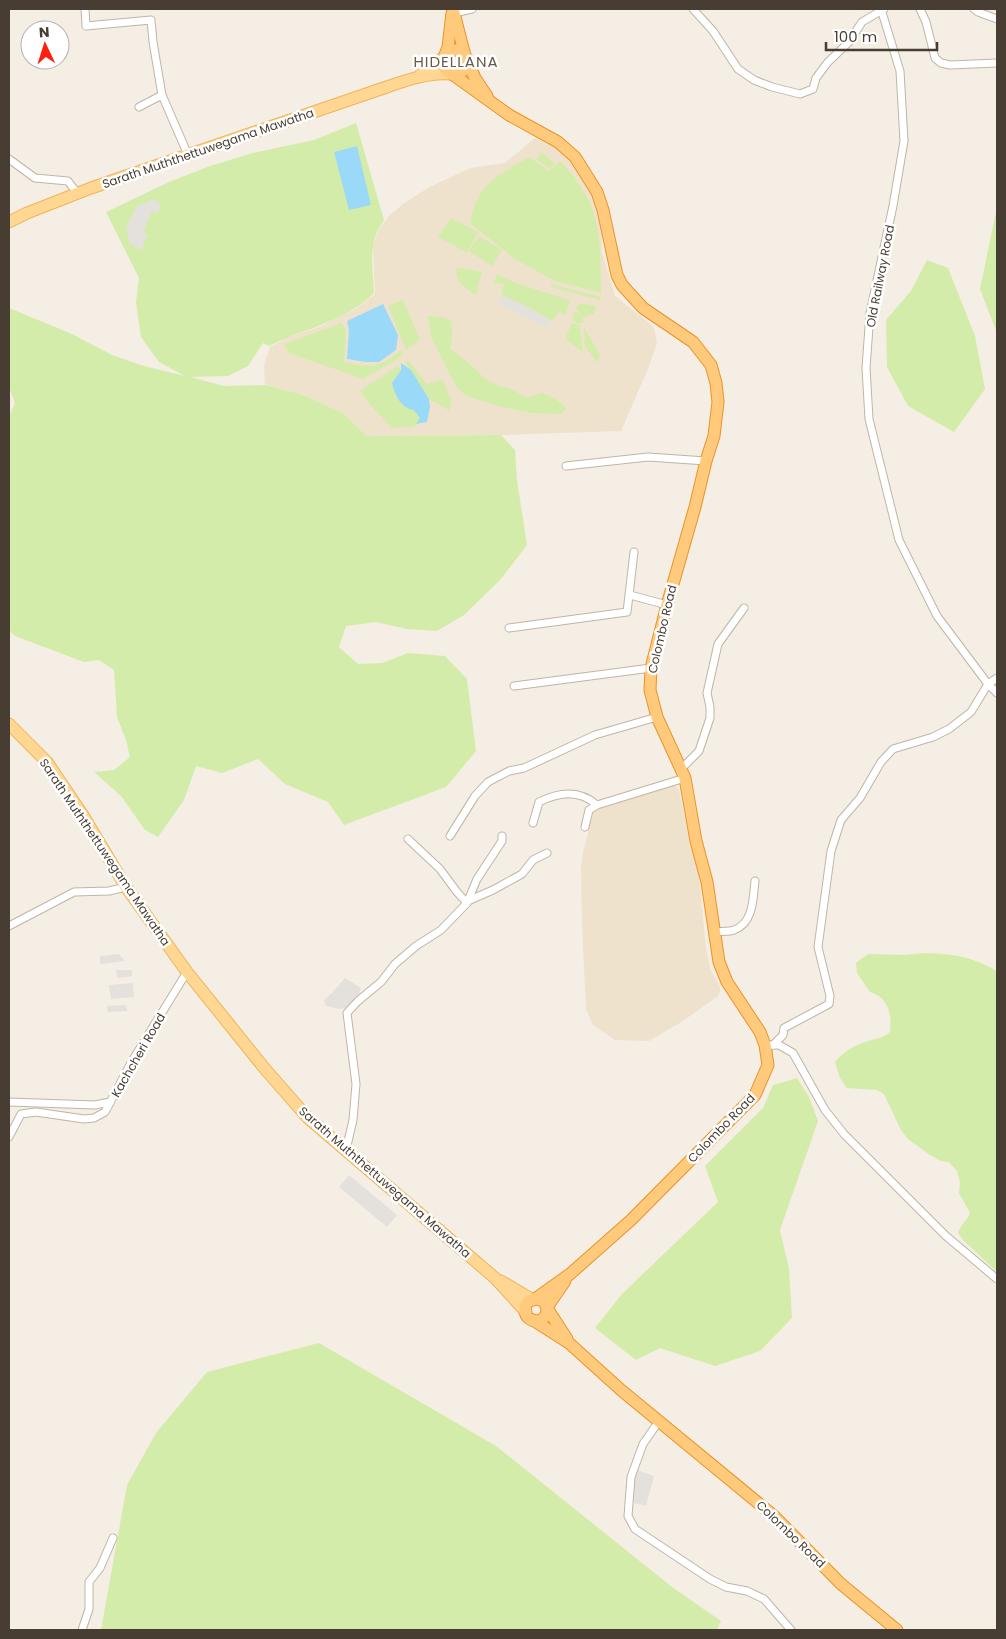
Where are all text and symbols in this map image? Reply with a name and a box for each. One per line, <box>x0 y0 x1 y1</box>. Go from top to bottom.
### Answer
north arrow <box>20 20 70 70</box>
scale bar <box>826 20 937 52</box>
text: N <box>38 22 50 42</box>
text: 100 m <box>834 26 877 47</box>
district label: HIDELLANA <box>413 51 499 72</box>
street label: Sarath Muththettuwegama Mawatha <box>100 104 316 192</box>
street label: Old Railway Road <box>862 223 898 329</box>
street label: Colombo Road <box>644 583 680 675</box>
street label: Sarath Muththettuwegama Mawatha <box>36 755 174 949</box>
street label: Kachcheri Road <box>107 1010 169 1100</box>
street label: Colombo Road <box>684 1090 758 1166</box>
street label: Sarath Muththettuwegama Mawatha <box>295 1103 475 1261</box>
street label: Colombo Road <box>753 1497 829 1571</box>

